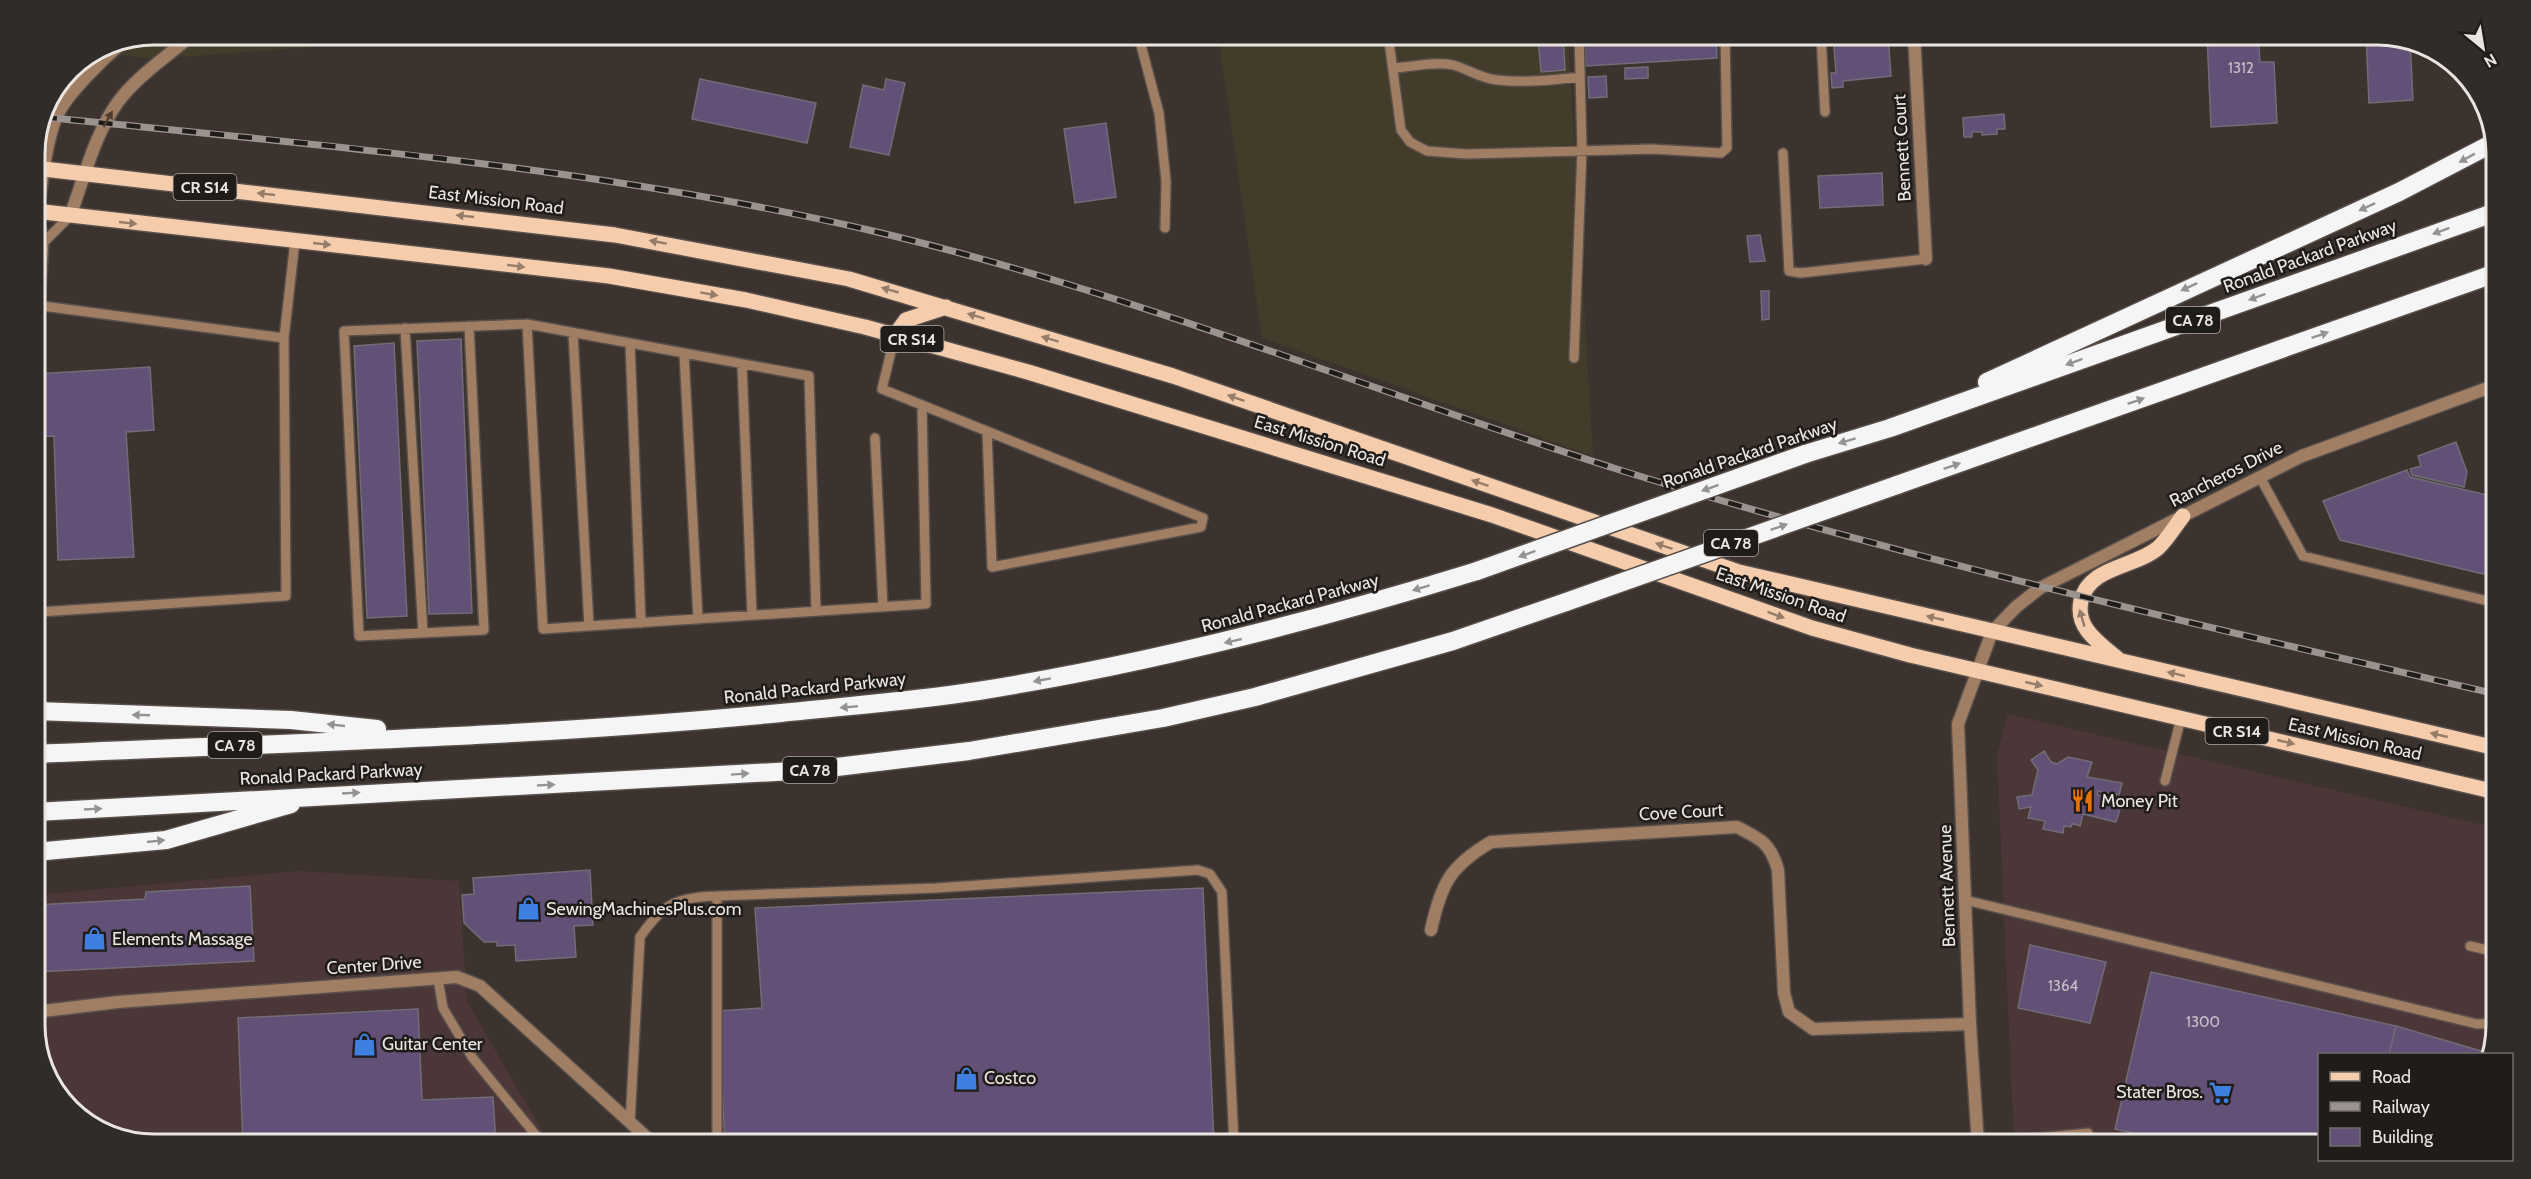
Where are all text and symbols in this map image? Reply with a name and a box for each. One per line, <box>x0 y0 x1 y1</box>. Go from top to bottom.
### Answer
north arrow <box>2453 18 2513 78</box>
text: N <box>2481 50 2500 72</box>
house number: 1312 <box>2228 59 2254 77</box>
street label: Bennett Court <box>1888 94 1916 202</box>
one-way arrow <box>103 110 113 127</box>
one-way arrow <box>2458 153 2475 163</box>
road number: CR S14 <box>174 174 236 200</box>
street label: East Mission Road <box>427 181 565 219</box>
one-way arrow <box>256 189 275 199</box>
one-way arrow <box>2359 202 2376 211</box>
one-way arrow <box>456 211 475 221</box>
street label: Ronald Packard Parkway <box>2220 214 2400 298</box>
one-way arrow <box>119 218 138 228</box>
one-way arrow <box>2432 226 2450 236</box>
one-way arrow <box>649 237 668 246</box>
one-way arrow <box>312 239 331 249</box>
one-way arrow <box>506 261 525 270</box>
one-way arrow <box>2181 282 2198 291</box>
one-way arrow <box>881 285 899 295</box>
one-way arrow <box>699 290 718 299</box>
one-way arrow <box>2248 292 2266 302</box>
road number: CA 78 <box>2166 307 2220 333</box>
one-way arrow <box>967 310 985 320</box>
road number: CR S14 <box>880 326 944 352</box>
one-way arrow <box>2311 330 2329 340</box>
one-way arrow <box>1041 333 1059 343</box>
one-way arrow <box>2065 358 2083 368</box>
one-way arrow <box>1227 393 1245 403</box>
one-way arrow <box>2127 395 2145 405</box>
street label: East Mission Road <box>1252 411 1388 471</box>
street label: Ronald Packard Parkway <box>1660 413 1840 493</box>
street label: Rancheros Drive <box>2166 436 2286 512</box>
one-way arrow <box>1838 437 1856 446</box>
one-way arrow <box>1943 460 1961 470</box>
one-way arrow <box>1470 478 1488 487</box>
one-way arrow <box>1701 483 1719 493</box>
one-way arrow <box>1770 521 1788 531</box>
road number: CA 78 <box>1704 530 1758 556</box>
one-way arrow <box>1655 541 1673 551</box>
one-way arrow <box>1517 549 1535 559</box>
street label: East Mission Road <box>1713 562 1849 628</box>
street label: Ronald Packard Parkway <box>1199 569 1381 637</box>
one-way arrow <box>1412 584 1430 594</box>
one-way arrow <box>2077 609 2087 627</box>
one-way arrow <box>1767 610 1785 620</box>
one-way arrow <box>1926 612 1944 622</box>
one-way arrow <box>1224 636 1242 646</box>
street label: Ronald Packard Parkway <box>723 667 907 709</box>
one-way arrow <box>2167 668 2185 678</box>
one-way arrow <box>1032 676 1051 685</box>
one-way arrow <box>2025 680 2044 690</box>
one-way arrow <box>839 702 858 712</box>
one-way arrow <box>132 710 151 720</box>
street label: East Mission Road <box>2286 713 2424 765</box>
road number: CR S14 <box>2206 718 2268 744</box>
one-way arrow <box>326 720 345 730</box>
one-way arrow <box>2430 730 2449 739</box>
road number: CA 78 <box>208 732 262 758</box>
one-way arrow <box>2276 738 2295 748</box>
road number: CA 78 <box>783 757 837 783</box>
street label: Ronald Packard Parkway <box>239 758 423 790</box>
one-way arrow <box>731 769 750 779</box>
one-way arrow <box>536 780 555 789</box>
restaurant icon: Money Pit <box>2070 788 2096 814</box>
one-way arrow <box>341 789 360 798</box>
place label: Money Pit <box>2101 790 2178 812</box>
street label: Cove Court <box>1638 799 1724 825</box>
one-way arrow <box>84 805 103 814</box>
street label: Bennett Avenue <box>1934 824 1960 948</box>
one-way arrow <box>146 836 165 846</box>
shop icon: SewingMachinesPlus.com <box>515 896 541 922</box>
place label: SewingMachinesPlus.com <box>546 898 742 920</box>
shop icon: Elements Massage <box>81 926 107 952</box>
place label: Elements Massage <box>112 928 253 950</box>
street label: Center Drive <box>326 951 422 979</box>
house number: 1364 <box>2048 977 2078 995</box>
house number: 1300 <box>2186 1013 2220 1031</box>
shop icon: Guitar Center <box>351 1031 377 1057</box>
place label: Guitar Center <box>382 1033 483 1055</box>
legend <box>2318 1053 2513 1161</box>
shop icon: Costco <box>953 1065 979 1091</box>
text: Road <box>2372 1066 2411 1088</box>
place label: Costco <box>984 1067 1036 1089</box>
supermarket icon: Stater Bros. <box>2208 1079 2234 1105</box>
place label: Stater Bros. <box>2116 1081 2203 1103</box>
text: Railway <box>2372 1096 2430 1118</box>
text: Building <box>2372 1126 2434 1148</box>

